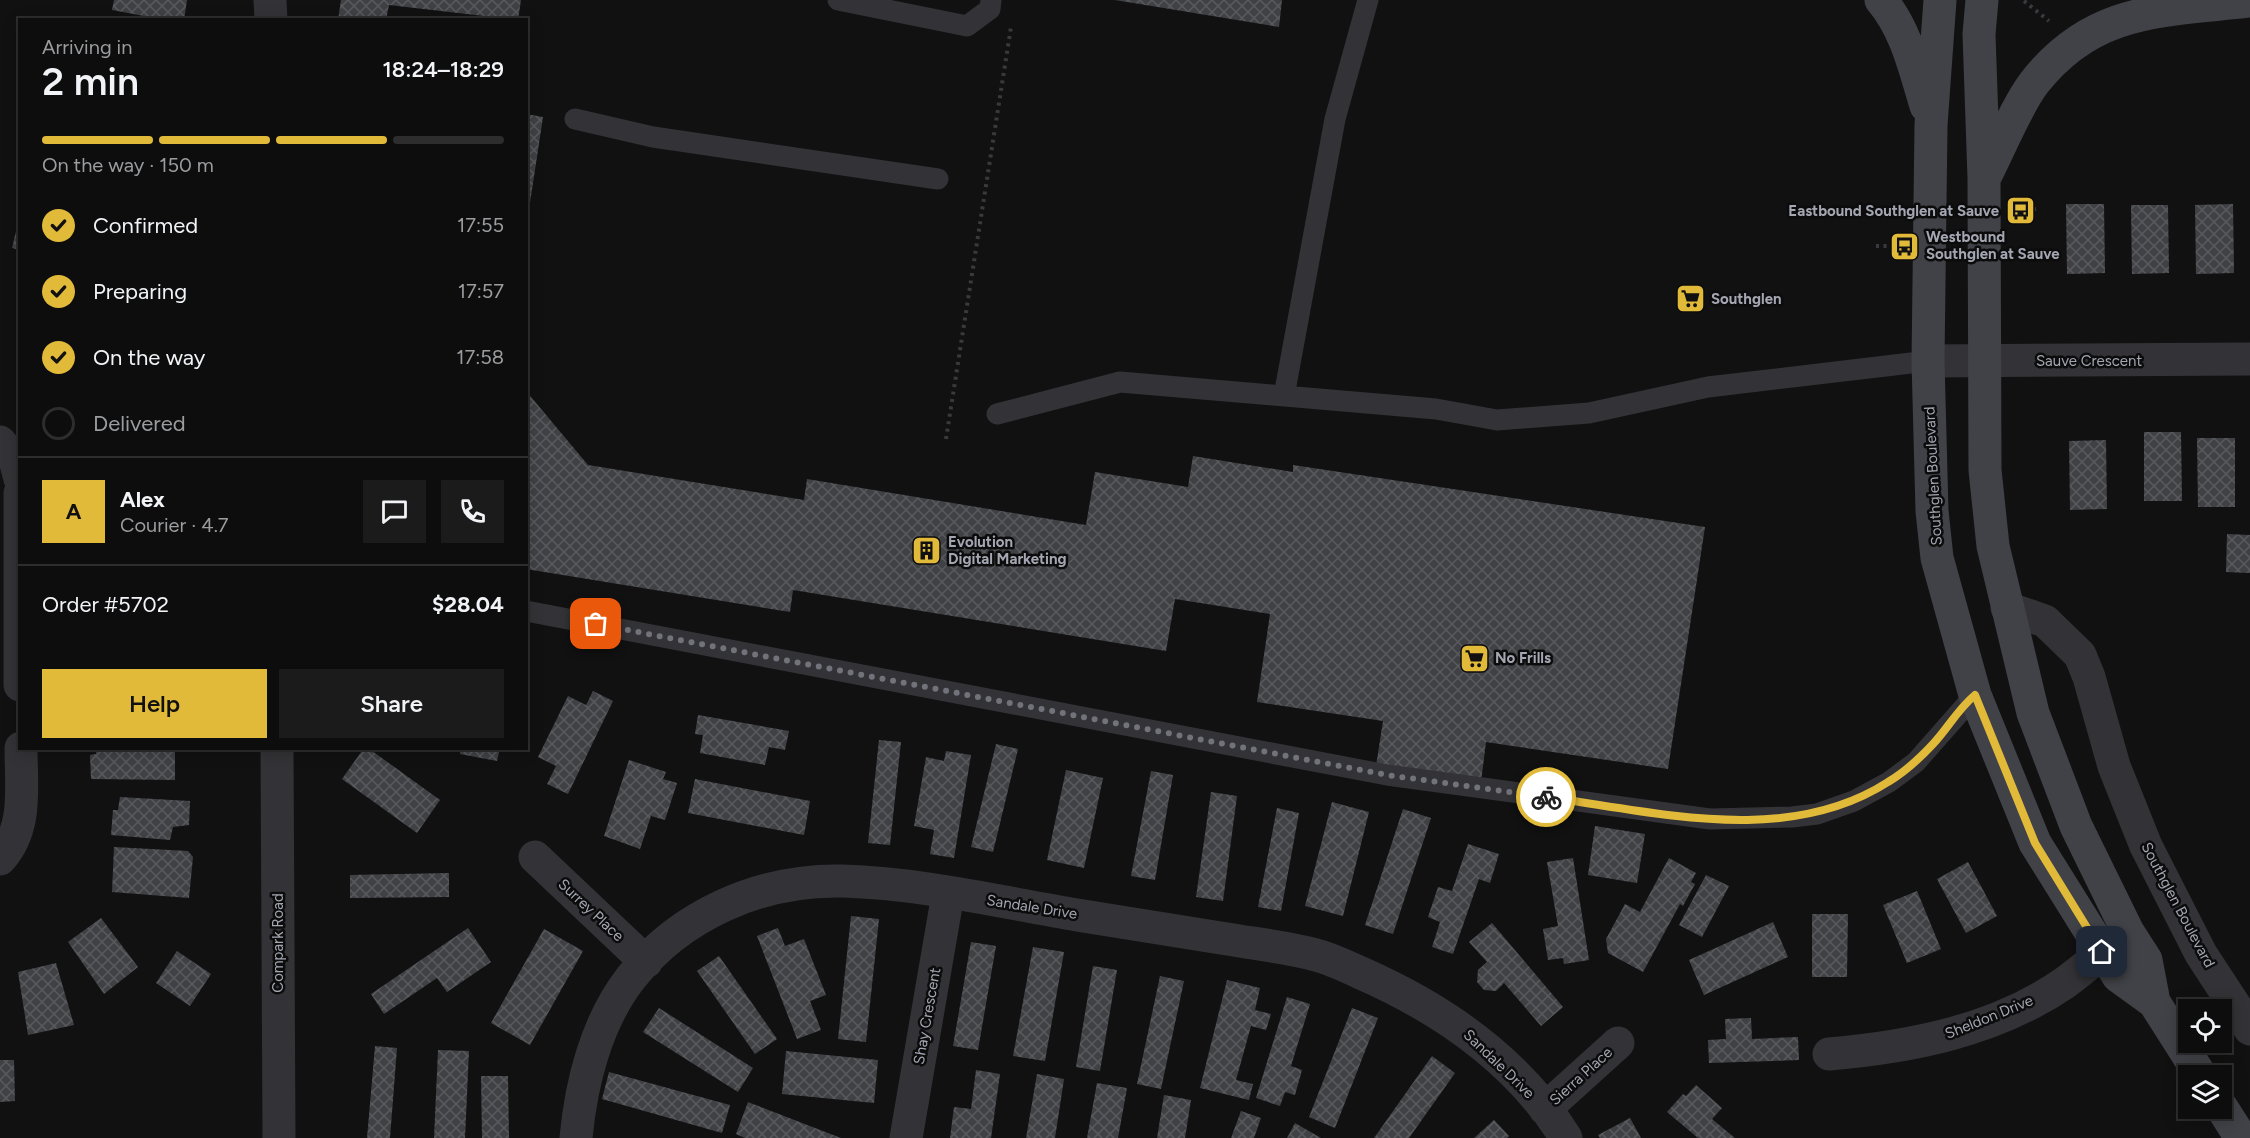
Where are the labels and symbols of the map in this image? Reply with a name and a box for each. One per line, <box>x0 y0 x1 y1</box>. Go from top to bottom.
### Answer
bus stop icon: Eastbound Southglen at Sauve <box>2004 195 2036 227</box>
place label: Eastbound Southglen at Sauve <box>1788 202 2000 220</box>
place label: Westbound Southglen at Sauve <box>1926 228 2060 263</box>
bus stop icon: Westbound Southglen at Sauve <box>1889 230 1921 262</box>
supermarket icon: Southglen <box>1674 283 1706 315</box>
place label: Southglen <box>1711 290 1781 308</box>
street label: Sauve Crescent <box>2036 352 2142 370</box>
street label: Southglen Boulevard <box>1920 406 1946 546</box>
place label: Evolution Digital Marketing <box>948 533 1067 568</box>
building icon: Evolution Digital Marketing <box>911 535 943 567</box>
pin <box>570 598 621 649</box>
supermarket icon: No Frills <box>1458 642 1490 674</box>
place label: No Frills <box>1495 649 1551 667</box>
courier <box>1516 767 1576 827</box>
street label: Southglen Boulevard <box>2137 839 2219 971</box>
street label: Surrey Place <box>554 875 628 945</box>
street label: Sandale Drive <box>985 891 1079 923</box>
street label: Compark Road <box>269 893 287 993</box>
pin <box>2076 926 2127 977</box>
street label: Shay Crescent <box>910 966 944 1066</box>
street label: Sheldon Drive <box>1942 991 2036 1043</box>
street label: Sandale Drive <box>1460 1026 1538 1102</box>
street label: Sierra Place <box>1546 1043 1616 1109</box>

